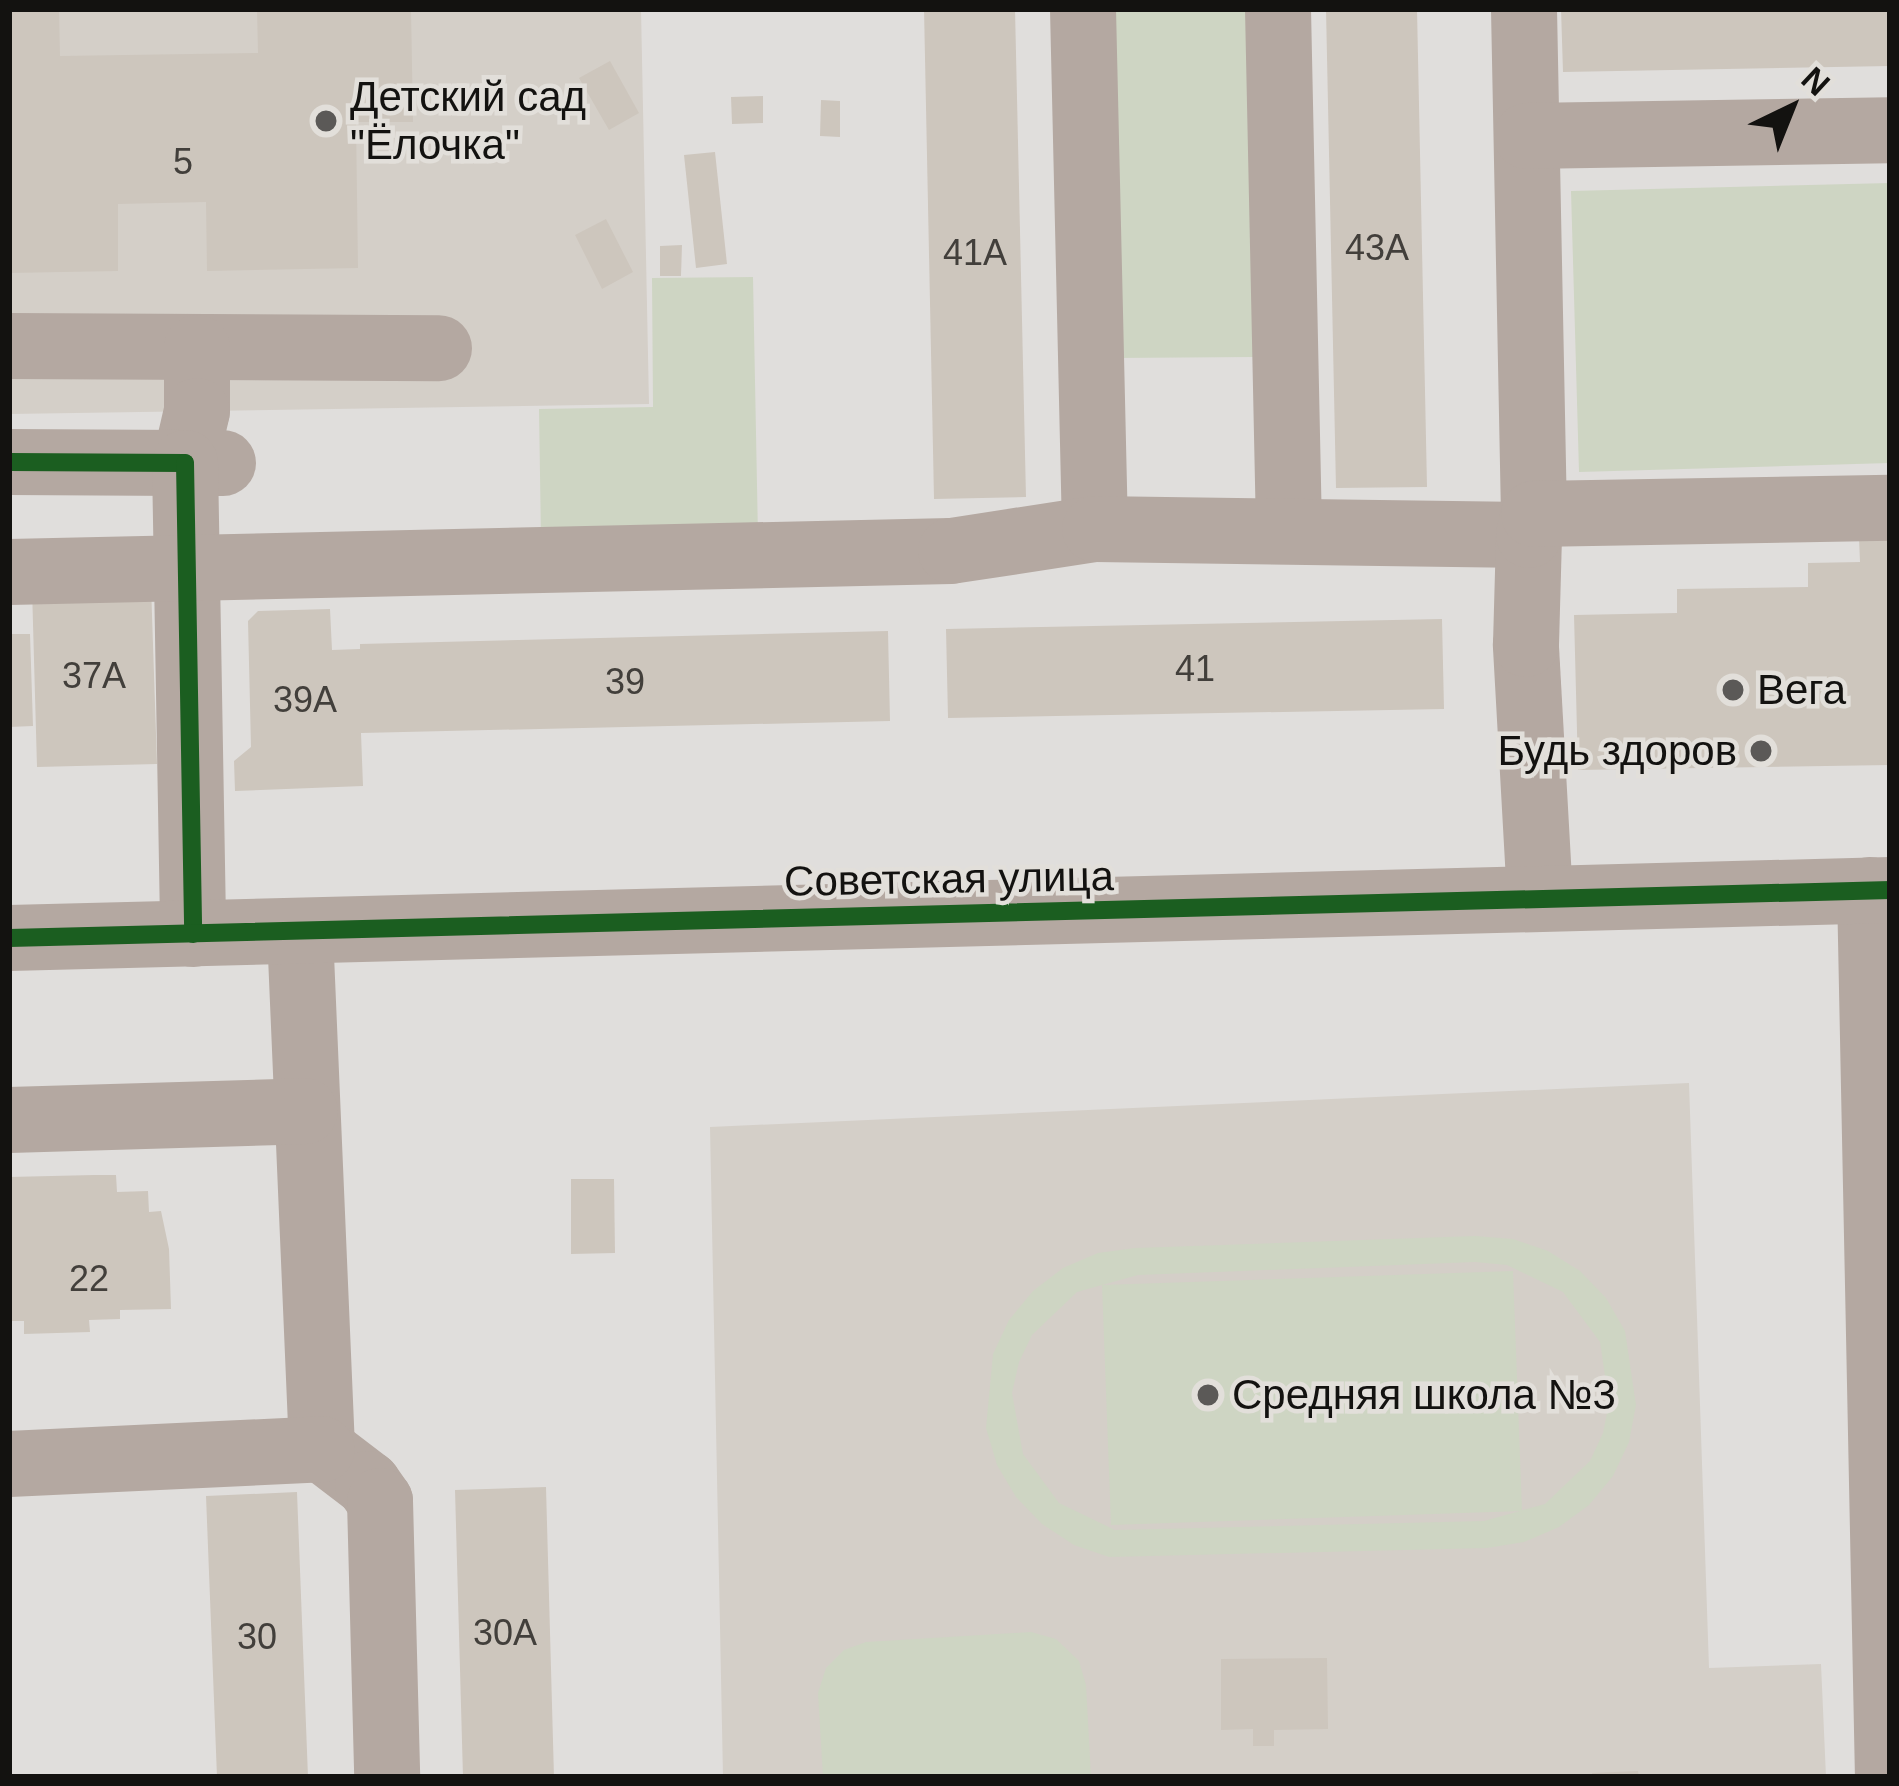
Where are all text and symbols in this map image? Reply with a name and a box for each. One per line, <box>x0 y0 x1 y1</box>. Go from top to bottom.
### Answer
north arrow <box>1731 48 1851 168</box>
text: N <box>1795 60 1837 103</box>
place label: Детский сад "Ёлочка" <box>350 72 586 170</box>
marker: Детский сад "Ёлочка" <box>313 108 339 134</box>
house number: 5 <box>173 140 193 184</box>
house number: 43А <box>1345 226 1409 270</box>
house number: 41А <box>943 231 1007 275</box>
house number: 41 <box>1175 647 1215 691</box>
house number: 37А <box>62 654 126 698</box>
house number: 39 <box>605 660 645 704</box>
place label: Вега <box>1757 665 1846 715</box>
marker: Вега <box>1720 677 1746 703</box>
house number: 39А <box>273 678 337 722</box>
place label: Будь здоров <box>1497 726 1737 776</box>
marker: Будь здоров <box>1748 738 1774 764</box>
street label: Советская улица <box>784 851 1114 907</box>
house number: 22 <box>69 1257 109 1301</box>
place label: Средняя школа №3 <box>1232 1370 1616 1420</box>
marker: Средняя школа №3 <box>1195 1382 1221 1408</box>
house number: 30А <box>473 1611 537 1655</box>
house number: 30 <box>237 1615 277 1659</box>

